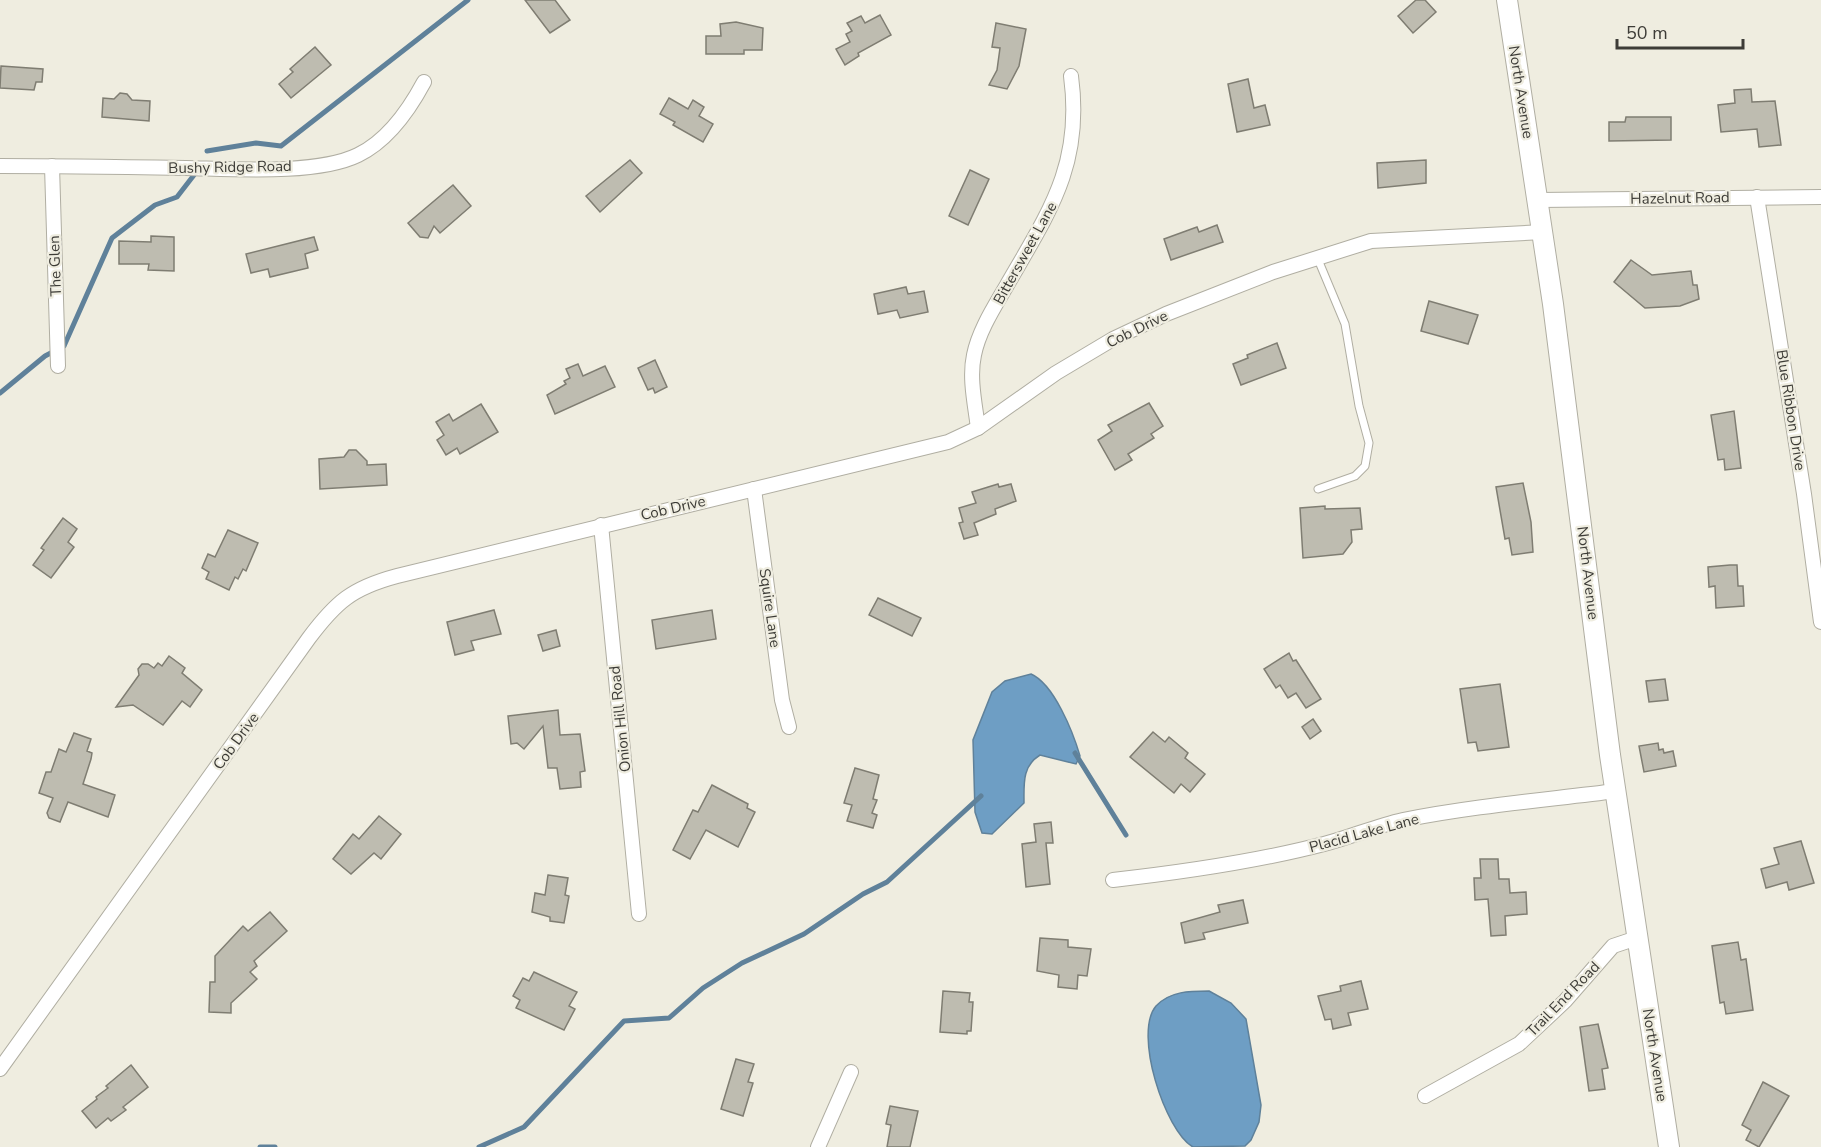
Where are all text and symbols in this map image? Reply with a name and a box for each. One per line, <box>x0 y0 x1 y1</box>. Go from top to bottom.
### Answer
scale bar <box>1617 12 1743 50</box>
text: 50 m <box>1626 21 1668 45</box>
street label: North Avenue <box>1504 44 1538 140</box>
street label: Bushy Ridge Road <box>168 156 292 178</box>
street label: Hazelnut Road <box>1630 187 1730 209</box>
street label: Bittersweet Lane <box>989 198 1061 308</box>
street label: The Glen <box>44 235 66 297</box>
street label: Cob Drive <box>1103 306 1171 352</box>
street label: Blue Ribbon Drive <box>1772 348 1810 472</box>
street label: Cob Drive <box>639 491 707 525</box>
street label: North Avenue <box>1572 525 1604 621</box>
street label: Squire Lane <box>755 567 785 649</box>
street label: Onion Hill Road <box>604 665 636 773</box>
street label: Cob Drive <box>208 708 264 774</box>
street label: Placid Lake Lane <box>1307 809 1421 857</box>
street label: Trail End Road <box>1522 957 1604 1041</box>
street label: North Avenue <box>1638 1007 1672 1103</box>

